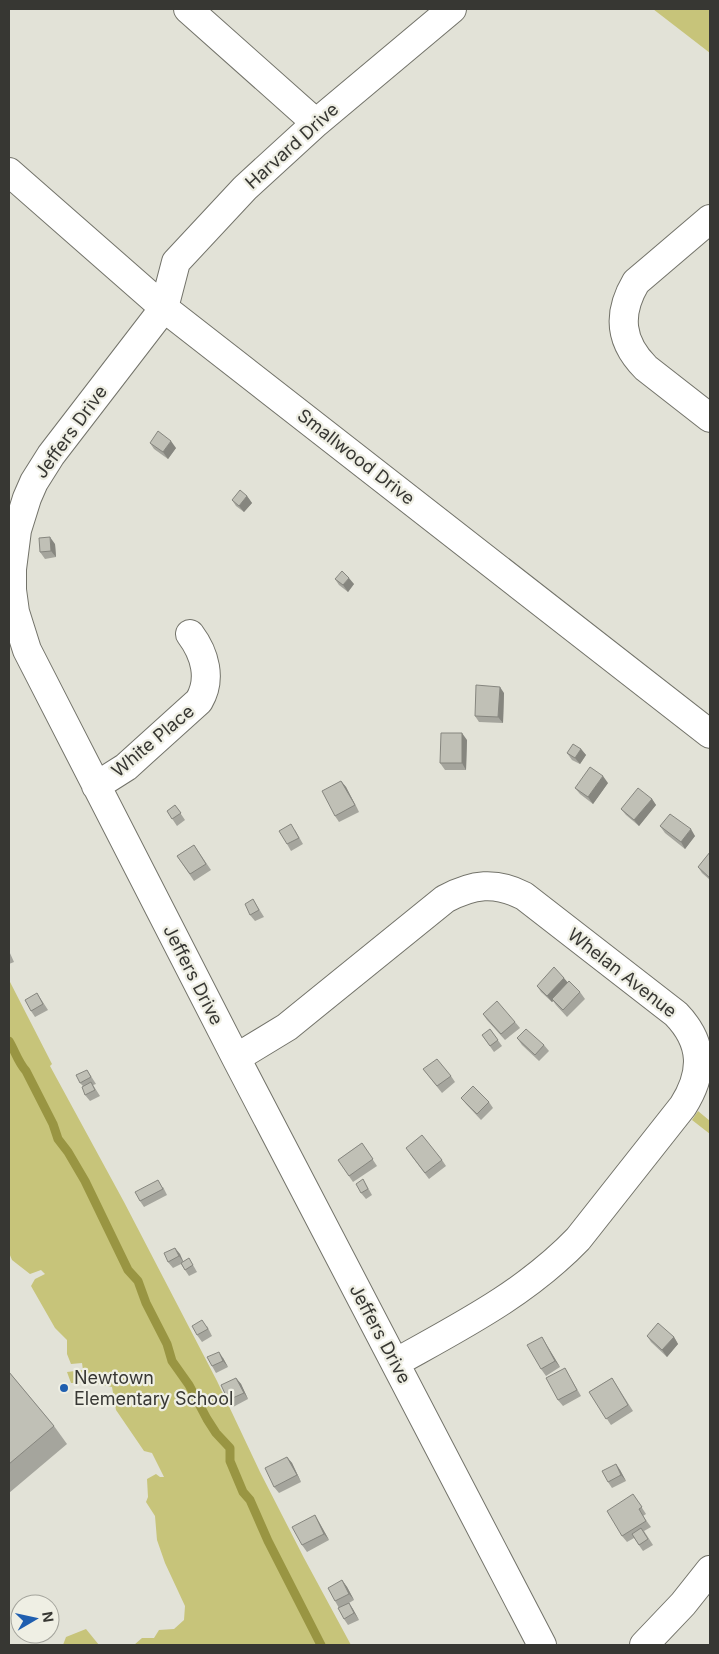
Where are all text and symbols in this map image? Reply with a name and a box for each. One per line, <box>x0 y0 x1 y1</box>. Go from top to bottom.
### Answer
street label: Harvard Drive <box>241 98 343 193</box>
street label: Jeffers Drive <box>30 381 111 482</box>
street label: Smallwood Drive <box>294 404 419 509</box>
street label: White Place <box>107 700 198 781</box>
street label: Jeffers Drive <box>159 921 228 1028</box>
street label: Whelan Avenue <box>564 924 681 1022</box>
street label: Jeffers Drive <box>345 1281 415 1387</box>
place label: Newtown Elementary School <box>74 1367 233 1409</box>
marker: Newtown Elementary School <box>58 1382 70 1394</box>
north arrow <box>10 1594 60 1644</box>
text: N <box>39 1610 58 1623</box>

